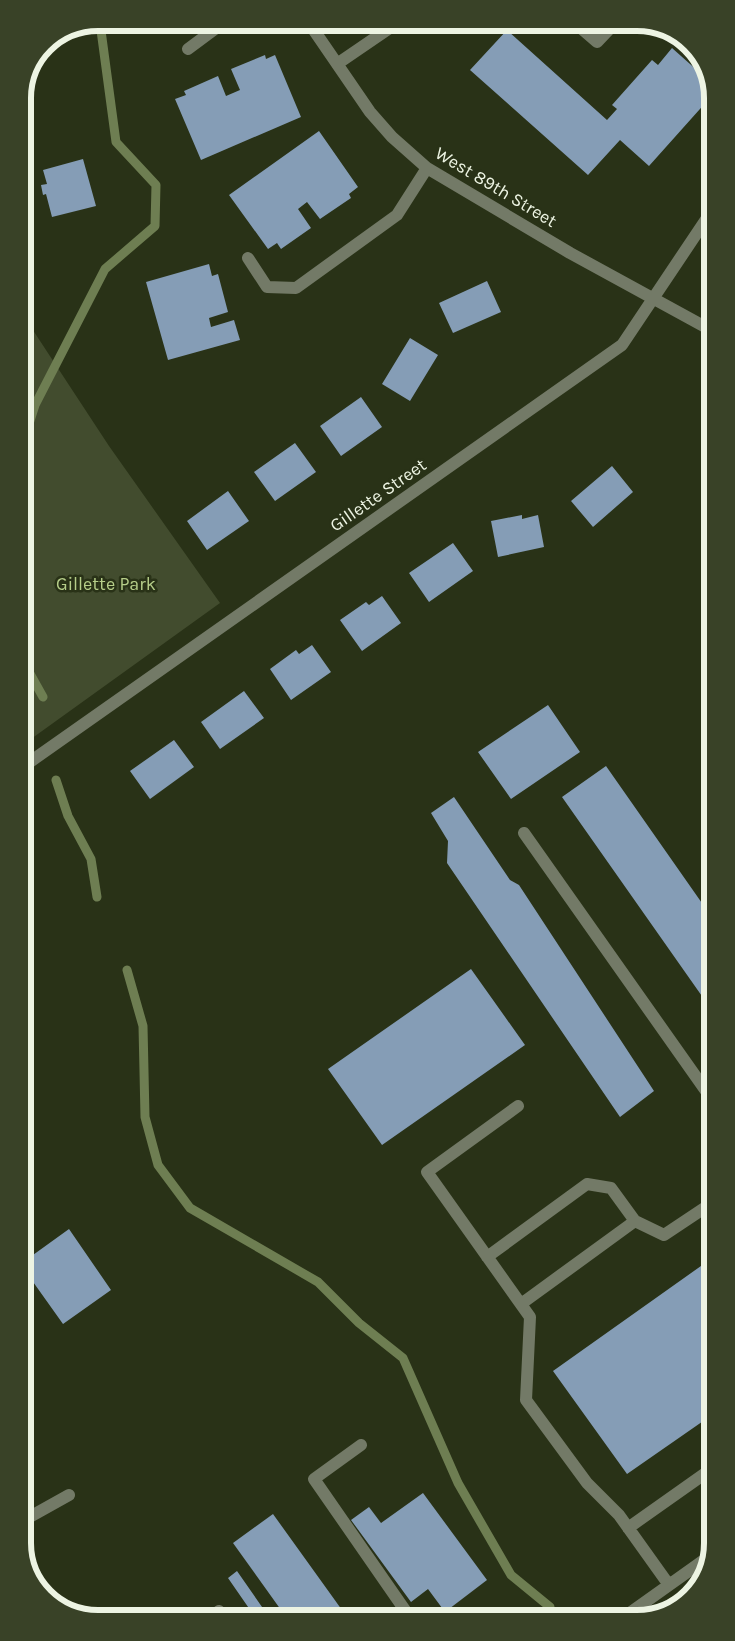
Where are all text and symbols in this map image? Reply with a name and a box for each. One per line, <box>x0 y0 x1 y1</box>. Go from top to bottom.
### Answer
street label: West 89th Street <box>431 142 561 232</box>
street label: Gillette Street <box>326 454 431 536</box>
park label: Gillette Park <box>56 573 156 595</box>

